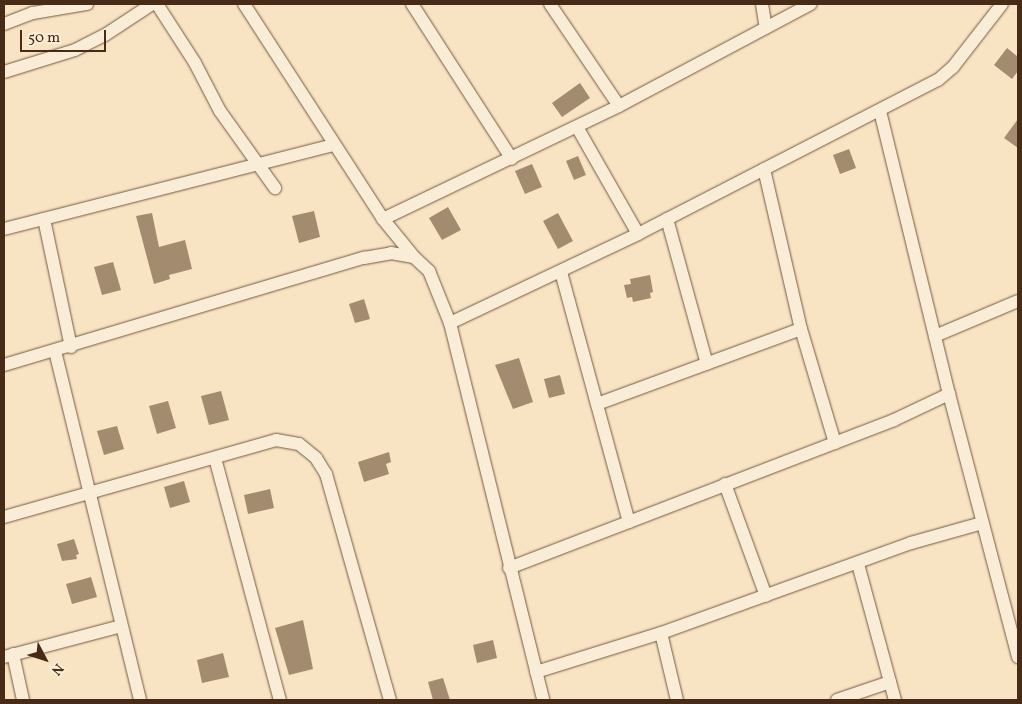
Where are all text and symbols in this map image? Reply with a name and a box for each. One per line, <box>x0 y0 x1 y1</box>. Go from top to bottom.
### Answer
scale bar <box>22 20 109 52</box>
text: 50 m <box>28 28 60 49</box>
north arrow <box>20 634 70 684</box>
text: N <box>46 659 67 679</box>

